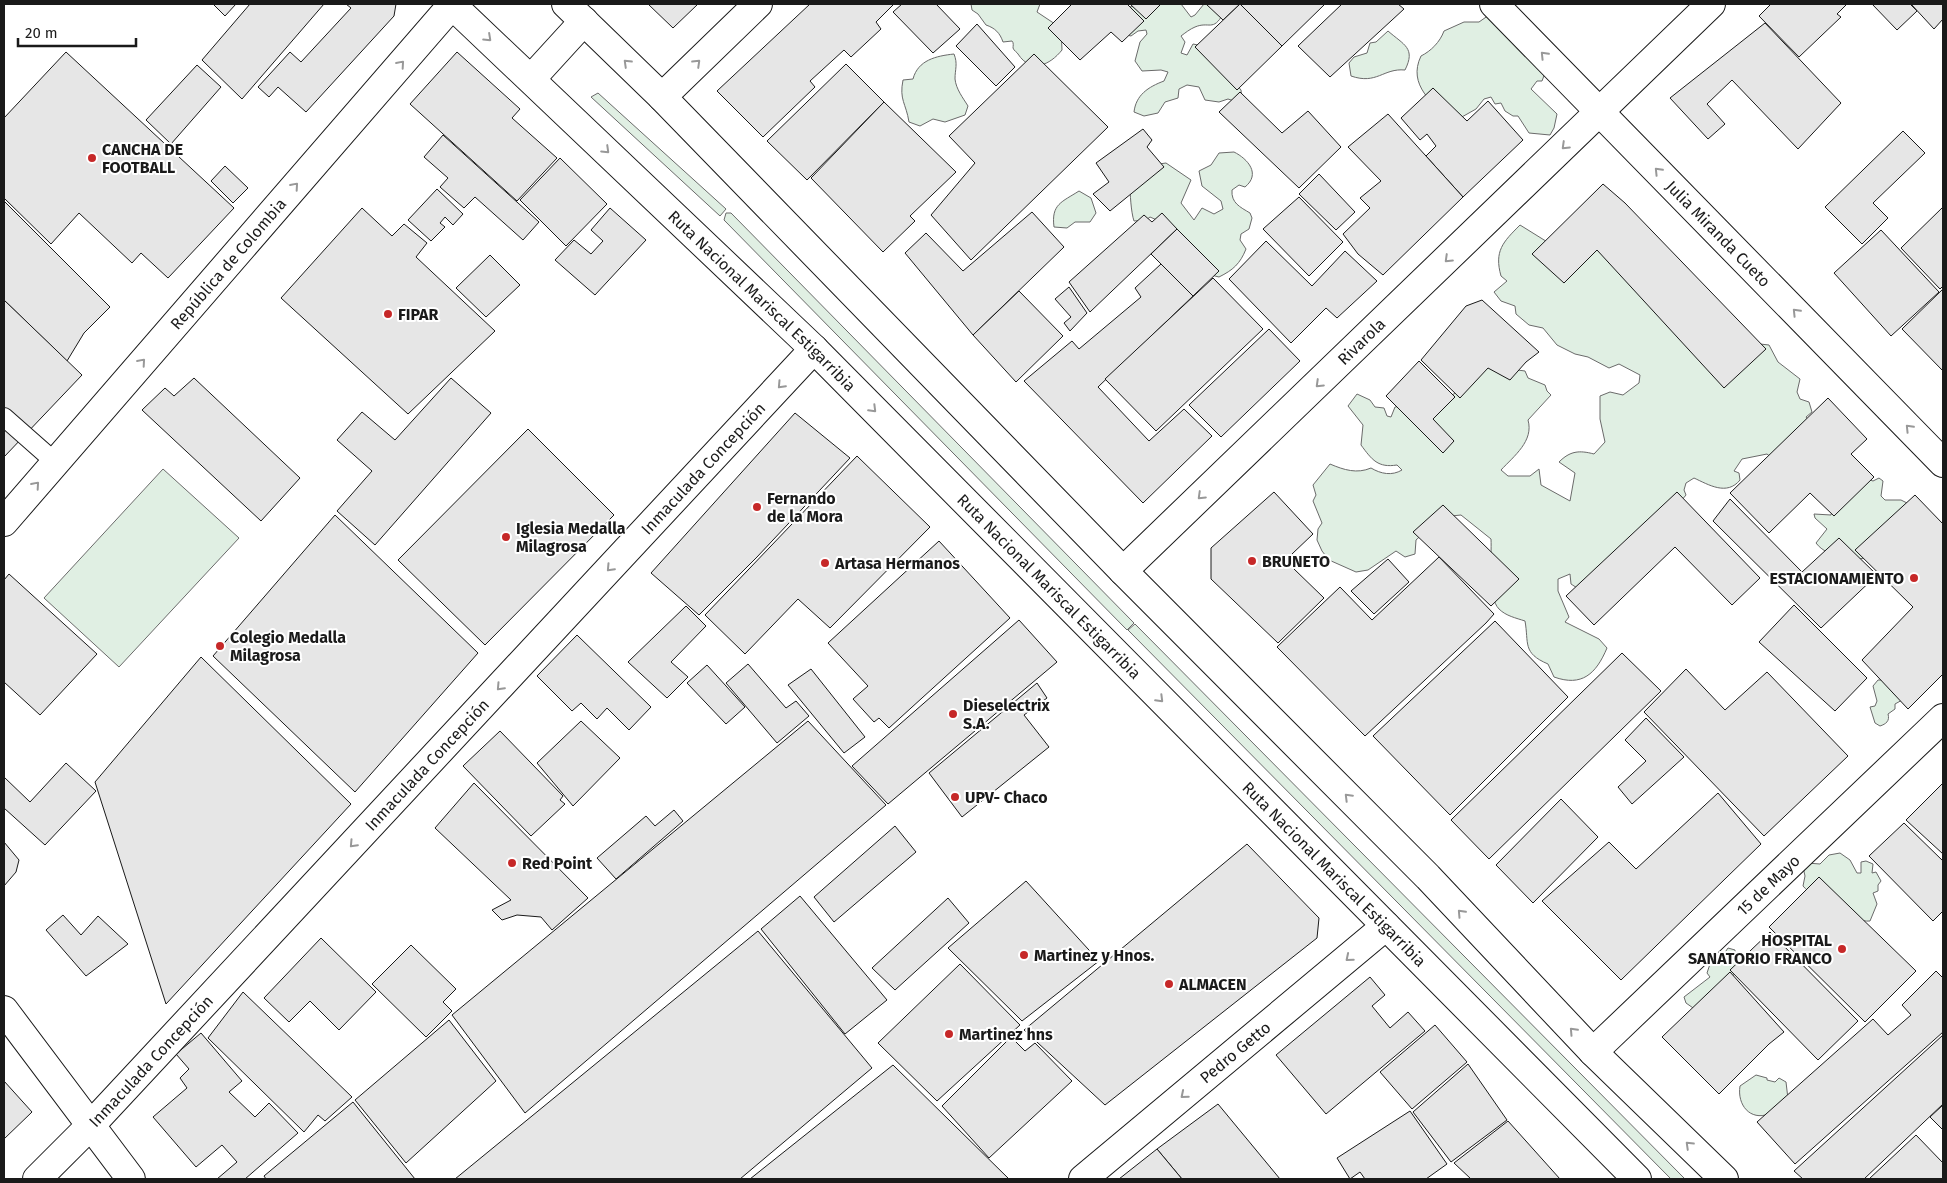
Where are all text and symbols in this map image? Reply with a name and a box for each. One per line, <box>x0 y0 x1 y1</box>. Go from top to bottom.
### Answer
scale bar <box>18 15 135 47</box>
text: 20 m <box>25 24 58 42</box>
one-way arrow <box>482 32 491 41</box>
one-way arrow <box>1541 51 1550 60</box>
one-way arrow <box>396 60 405 69</box>
one-way arrow <box>624 60 633 69</box>
one-way arrow <box>691 60 700 69</box>
place label: CANCHA DE FOOTBALL <box>102 140 183 177</box>
one-way arrow <box>1562 140 1571 149</box>
one-way arrow <box>600 144 609 153</box>
marker: CANCHA DE FOOTBALL <box>86 152 98 164</box>
one-way arrow <box>1654 168 1663 177</box>
street label: Julia Miranda Cueto <box>1662 176 1775 291</box>
one-way arrow <box>289 183 298 192</box>
street label: República de Colombia <box>166 194 290 333</box>
street label: Ruta Nacional Mariscal Estigarribia <box>665 206 860 395</box>
one-way arrow <box>1445 253 1454 262</box>
place label: FIPAR <box>398 305 439 324</box>
marker: FIPAR <box>382 308 394 320</box>
one-way arrow <box>1792 309 1801 318</box>
street label: Rivarola <box>1333 314 1389 369</box>
one-way arrow <box>137 359 145 368</box>
one-way arrow <box>1315 378 1324 387</box>
one-way arrow <box>778 379 787 388</box>
street label: Inmaculada Concepción <box>637 398 769 538</box>
one-way arrow <box>868 403 877 412</box>
one-way arrow <box>1906 425 1915 434</box>
one-way arrow <box>30 481 39 490</box>
place label: Fernando de la Mora <box>767 489 843 526</box>
street label: Ruta Nacional Mariscal Estigarribia <box>954 490 1145 683</box>
one-way arrow <box>1198 490 1207 499</box>
marker: Fernando de la Mora <box>751 501 763 513</box>
place label: Iglesia Medalla Milagrosa <box>516 519 626 556</box>
marker: Iglesia Medalla Milagrosa <box>500 531 512 543</box>
place label: BRUNETO <box>1262 552 1330 571</box>
place label: Artasa Hermanos <box>834 554 960 573</box>
marker: BRUNETO <box>1246 555 1258 567</box>
marker: Artasa Hermanos <box>819 557 831 569</box>
one-way arrow <box>607 562 616 571</box>
place label: ESTACIONAMIENTO <box>1769 569 1904 588</box>
marker: ESTACIONAMIENTO <box>1908 572 1920 584</box>
place label: Colegio Medalla Milagrosa <box>230 628 346 665</box>
marker: Colegio Medalla Milagrosa <box>214 640 226 652</box>
one-way arrow <box>497 681 506 690</box>
one-way arrow <box>1155 693 1164 702</box>
street label: Inmaculada Concepción <box>361 695 493 834</box>
place label: Dieselectrix S.A. <box>963 696 1051 733</box>
marker: Dieselectrix S.A. <box>947 708 959 720</box>
street label: Ruta Nacional Mariscal Estigarribia <box>1239 777 1430 970</box>
place label: UPV- Chaco <box>965 788 1048 807</box>
marker: UPV- Chaco <box>949 791 961 803</box>
one-way arrow <box>1345 794 1354 803</box>
one-way arrow <box>350 838 359 847</box>
street label: 15 de Mayo <box>1733 850 1804 919</box>
place label: Red Point <box>522 854 593 873</box>
marker: Red Point <box>506 857 518 869</box>
one-way arrow <box>1458 910 1467 919</box>
place label: HOSPITAL SANATORIO FRANCO <box>1688 931 1832 968</box>
marker: HOSPITAL SANATORIO FRANCO <box>1836 943 1848 955</box>
place label: Martinez y Hnos. <box>1034 946 1155 965</box>
marker: Martinez y Hnos. <box>1018 949 1030 961</box>
one-way arrow <box>1346 952 1355 960</box>
place label: ALMACEN <box>1178 975 1247 994</box>
marker: ALMACEN <box>1163 978 1175 990</box>
street label: Inmaculada Concepción <box>85 991 217 1131</box>
street label: Pedro Getto <box>1196 1017 1274 1087</box>
place label: Martinez hns <box>959 1025 1053 1044</box>
marker: Martinez hns <box>943 1028 955 1040</box>
one-way arrow <box>1570 1028 1579 1037</box>
one-way arrow <box>1180 1090 1189 1099</box>
one-way arrow <box>1686 1142 1695 1151</box>

